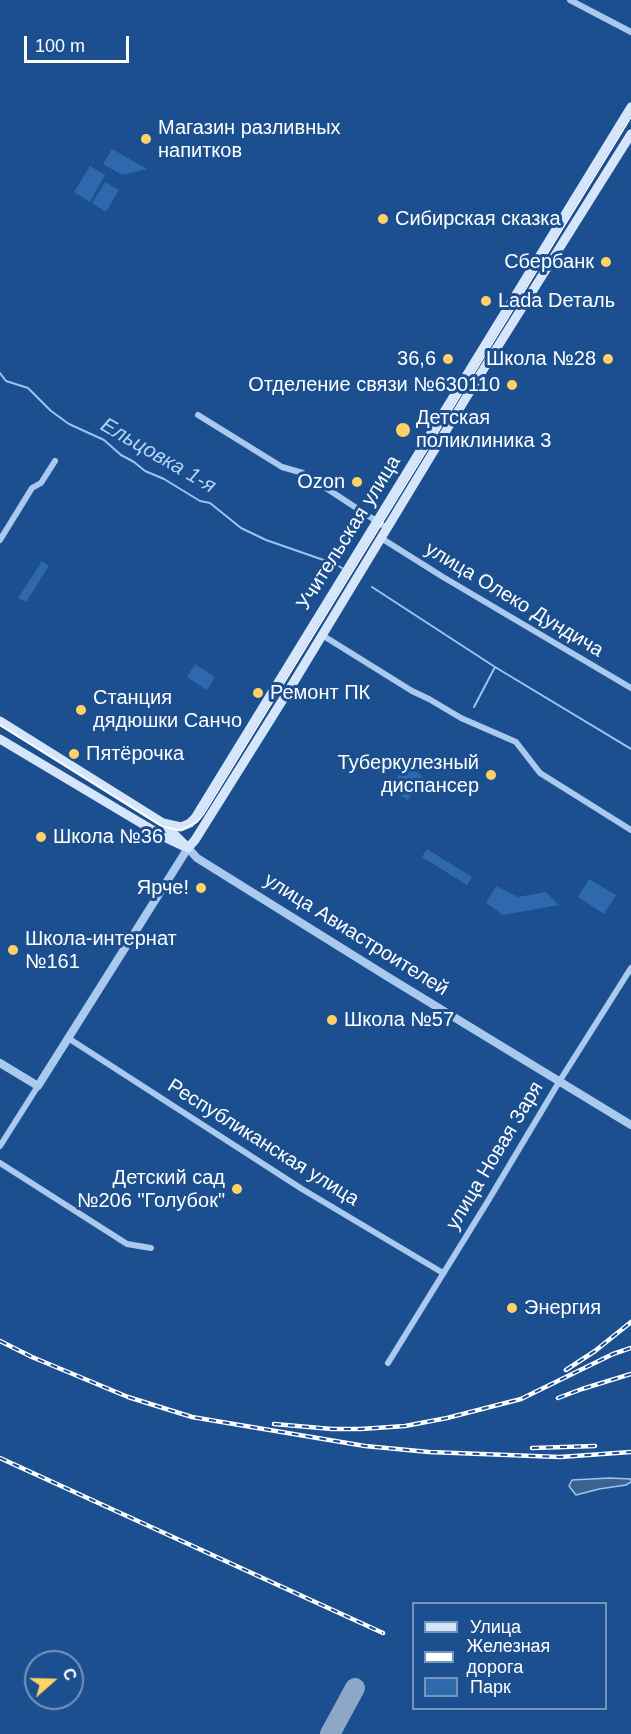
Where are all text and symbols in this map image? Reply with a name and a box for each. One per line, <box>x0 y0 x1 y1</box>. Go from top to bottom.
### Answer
scale bar <box>27 24 132 62</box>
text: 100 m <box>35 36 85 56</box>
place label: Магазин разливных напитков <box>158 116 341 163</box>
marker: Магазин разливных напитков <box>139 132 153 146</box>
place label: Сибирская сказка <box>395 207 561 231</box>
marker: Сибирская сказка <box>376 212 390 226</box>
place label: Сбербанк <box>504 250 594 274</box>
marker: Сбербанк <box>599 255 613 269</box>
place label: Lada Dеталь <box>498 289 615 313</box>
marker: Lada Dеталь <box>479 294 493 308</box>
place label: 36,6 <box>397 347 436 371</box>
place label: Школа №28 <box>486 347 596 371</box>
marker: 36,6 <box>441 352 455 366</box>
marker: Школа №28 <box>601 352 615 366</box>
place label: Отделение связи №630110 <box>248 373 500 397</box>
marker: Отделение связи №630110 <box>505 378 519 392</box>
place label: Детская поликлиника 3 <box>416 406 551 453</box>
water label: Ельцовка 1-я <box>96 413 220 499</box>
marker: Детская поликлиника 3 <box>394 421 412 439</box>
street label: Учительская улица <box>292 451 406 615</box>
place label: Ozon <box>297 470 345 494</box>
marker: Ozon <box>350 475 364 489</box>
street label: улица Олеко Дундича <box>421 537 607 663</box>
place label: Ремонт ПК <box>270 681 370 705</box>
place label: Станция дядюшки Санчо <box>93 686 242 733</box>
marker: Ремонт ПК <box>251 686 265 700</box>
marker: Станция дядюшки Санчо <box>74 703 88 717</box>
place label: Пятёрочка <box>86 742 184 766</box>
marker: Пятёрочка <box>67 747 81 761</box>
place label: Туберкулезный диспансер <box>338 751 479 798</box>
marker: Туберкулезный диспансер <box>484 768 498 782</box>
place label: Школа №36 <box>53 825 163 849</box>
marker: Школа №36 <box>34 830 48 844</box>
street label: улица Авиастроителей <box>259 868 453 1002</box>
place label: Ярче! <box>137 876 189 900</box>
marker: Ярче! <box>194 881 208 895</box>
place label: Школа-интернат №161 <box>25 927 177 974</box>
marker: Школа-интернат №161 <box>6 943 20 957</box>
place label: Школа №57 <box>344 1008 454 1032</box>
marker: Школа №57 <box>325 1013 339 1027</box>
street label: Республиканская улица <box>163 1074 363 1212</box>
street label: улица Новая Заря <box>441 1077 549 1235</box>
place label: Детский сад №206 "Голубок" <box>77 1166 225 1213</box>
marker: Детский сад №206 "Голубок" <box>230 1182 244 1196</box>
place label: Энергия <box>524 1296 601 1320</box>
marker: Энергия <box>505 1301 519 1315</box>
legend <box>412 1602 607 1710</box>
text: Улица <box>470 1617 521 1637</box>
text: Железная дорога <box>466 1636 550 1677</box>
north arrow <box>24 1650 84 1710</box>
text: С <box>60 1666 79 1683</box>
text: Парк <box>470 1677 511 1697</box>

